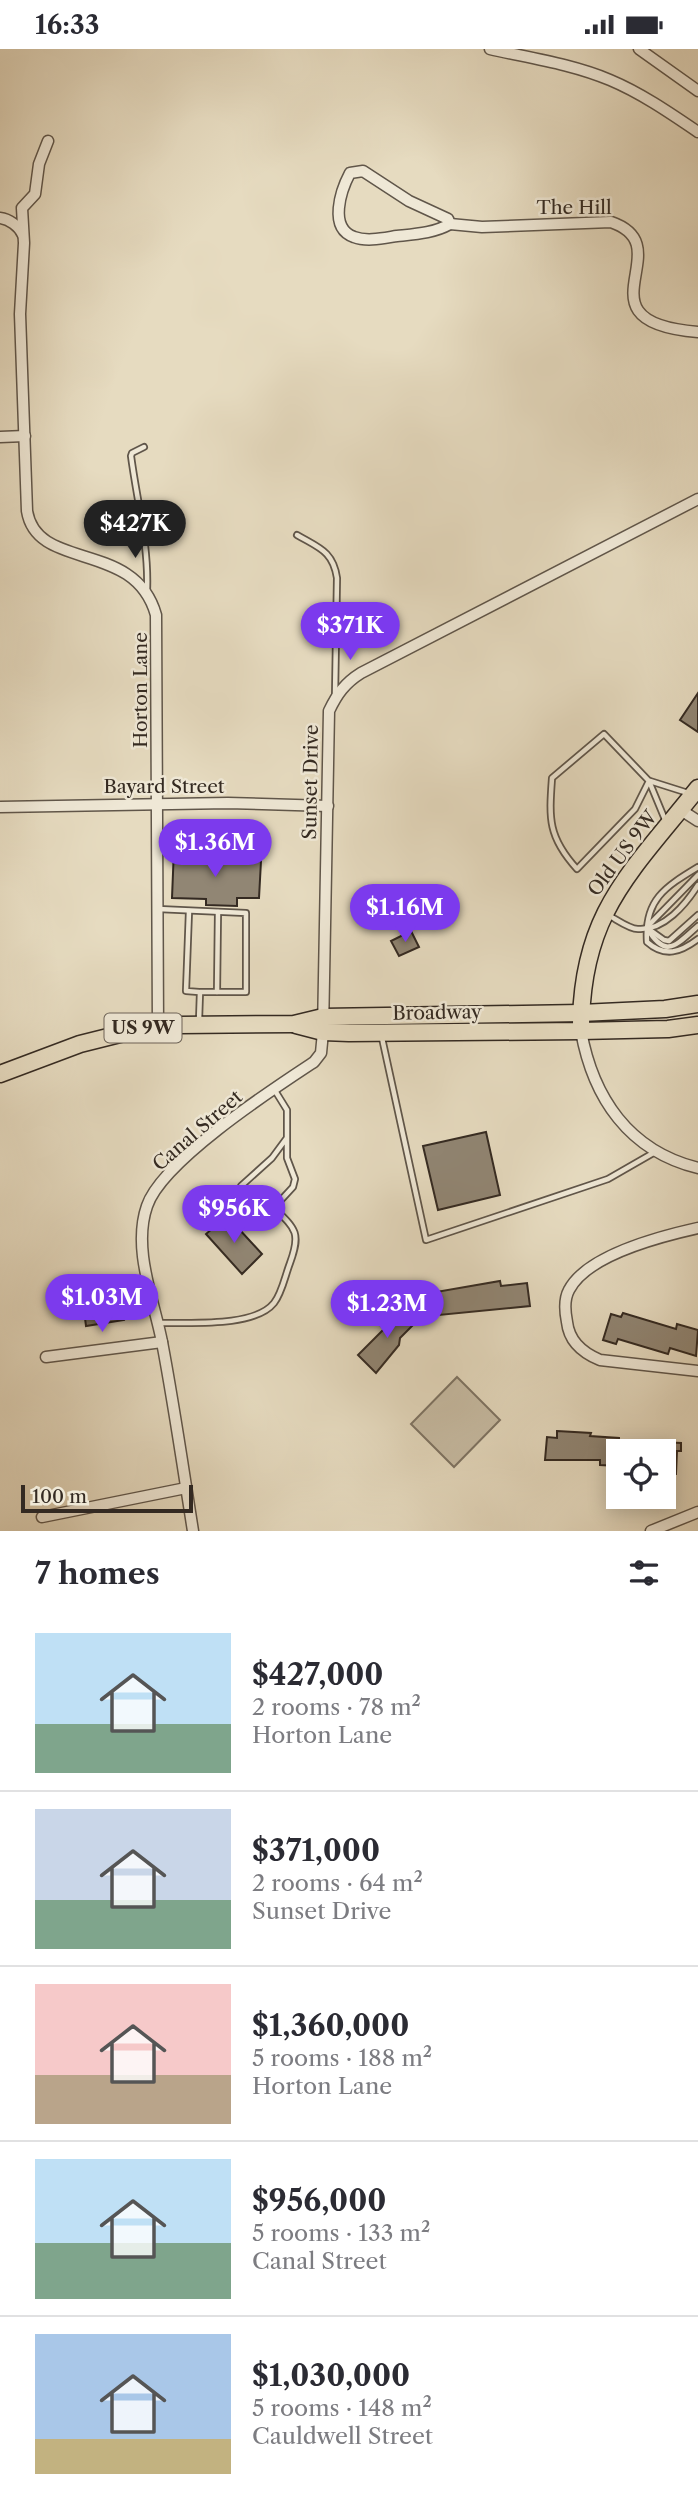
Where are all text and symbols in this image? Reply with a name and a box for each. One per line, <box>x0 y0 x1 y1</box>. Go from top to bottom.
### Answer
text: 16:33 <box>35 9 99 41</box>
street label: The Hill <box>536 196 612 219</box>
pin: $427K <box>86 501 184 560</box>
text: $427K <box>100 509 170 537</box>
pin: $371K <box>301 603 399 662</box>
text: $371K <box>317 611 383 639</box>
street label: Horton Lane <box>129 632 152 748</box>
street label: Sunset Drive <box>298 724 323 840</box>
street label: Bayard Street <box>103 775 225 798</box>
street label: Old US 9W <box>583 805 663 901</box>
pin: $1.36M <box>158 819 272 879</box>
text: $1.36M <box>175 828 255 856</box>
pin: $1.16M <box>348 885 462 944</box>
text: $1.16M <box>366 893 444 921</box>
street label: Broadway <box>392 1000 482 1025</box>
road number: US 9W <box>104 1013 182 1043</box>
street label: Canal Street <box>148 1085 247 1176</box>
pin: $956K <box>185 1185 283 1245</box>
text: $956K <box>198 1194 270 1222</box>
pin: $1.03M <box>45 1275 159 1334</box>
pin: $1.23M <box>330 1281 444 1340</box>
text: $1.03M <box>61 1283 143 1311</box>
text: $1.23M <box>347 1289 427 1317</box>
map controls <box>606 1439 676 1509</box>
button: locate <box>606 1439 676 1509</box>
scale bar <box>21 1482 192 1514</box>
text: 100 m <box>32 1485 87 1508</box>
icon: filters <box>625 1554 663 1592</box>
text: 7 homes <box>35 1555 160 1592</box>
text: $427,000 <box>252 1656 383 1693</box>
icon: home <box>91 1661 175 1745</box>
text: 2 rooms · 78 m² <box>252 1693 421 1721</box>
text: Horton Lane <box>252 1721 392 1749</box>
text: $371,000 <box>252 1832 380 1869</box>
icon: home <box>91 1837 175 1921</box>
text: 2 rooms · 64 m² <box>252 1869 423 1897</box>
text: Sunset Drive <box>252 1897 391 1925</box>
text: $1,360,000 <box>252 2007 409 2044</box>
icon: home <box>91 2012 175 2096</box>
text: 5 rooms · 188 m² <box>252 2044 432 2072</box>
text: Horton Lane <box>252 2072 392 2100</box>
text: $956,000 <box>252 2182 386 2219</box>
icon: home <box>91 2187 175 2271</box>
text: 5 rooms · 133 m² <box>252 2219 430 2247</box>
text: Canal Street <box>252 2247 387 2275</box>
text: $1,030,000 <box>252 2357 410 2394</box>
icon: home <box>91 2362 175 2446</box>
text: 5 rooms · 148 m² <box>252 2394 432 2422</box>
text: Cauldwell Street <box>252 2422 433 2450</box>

